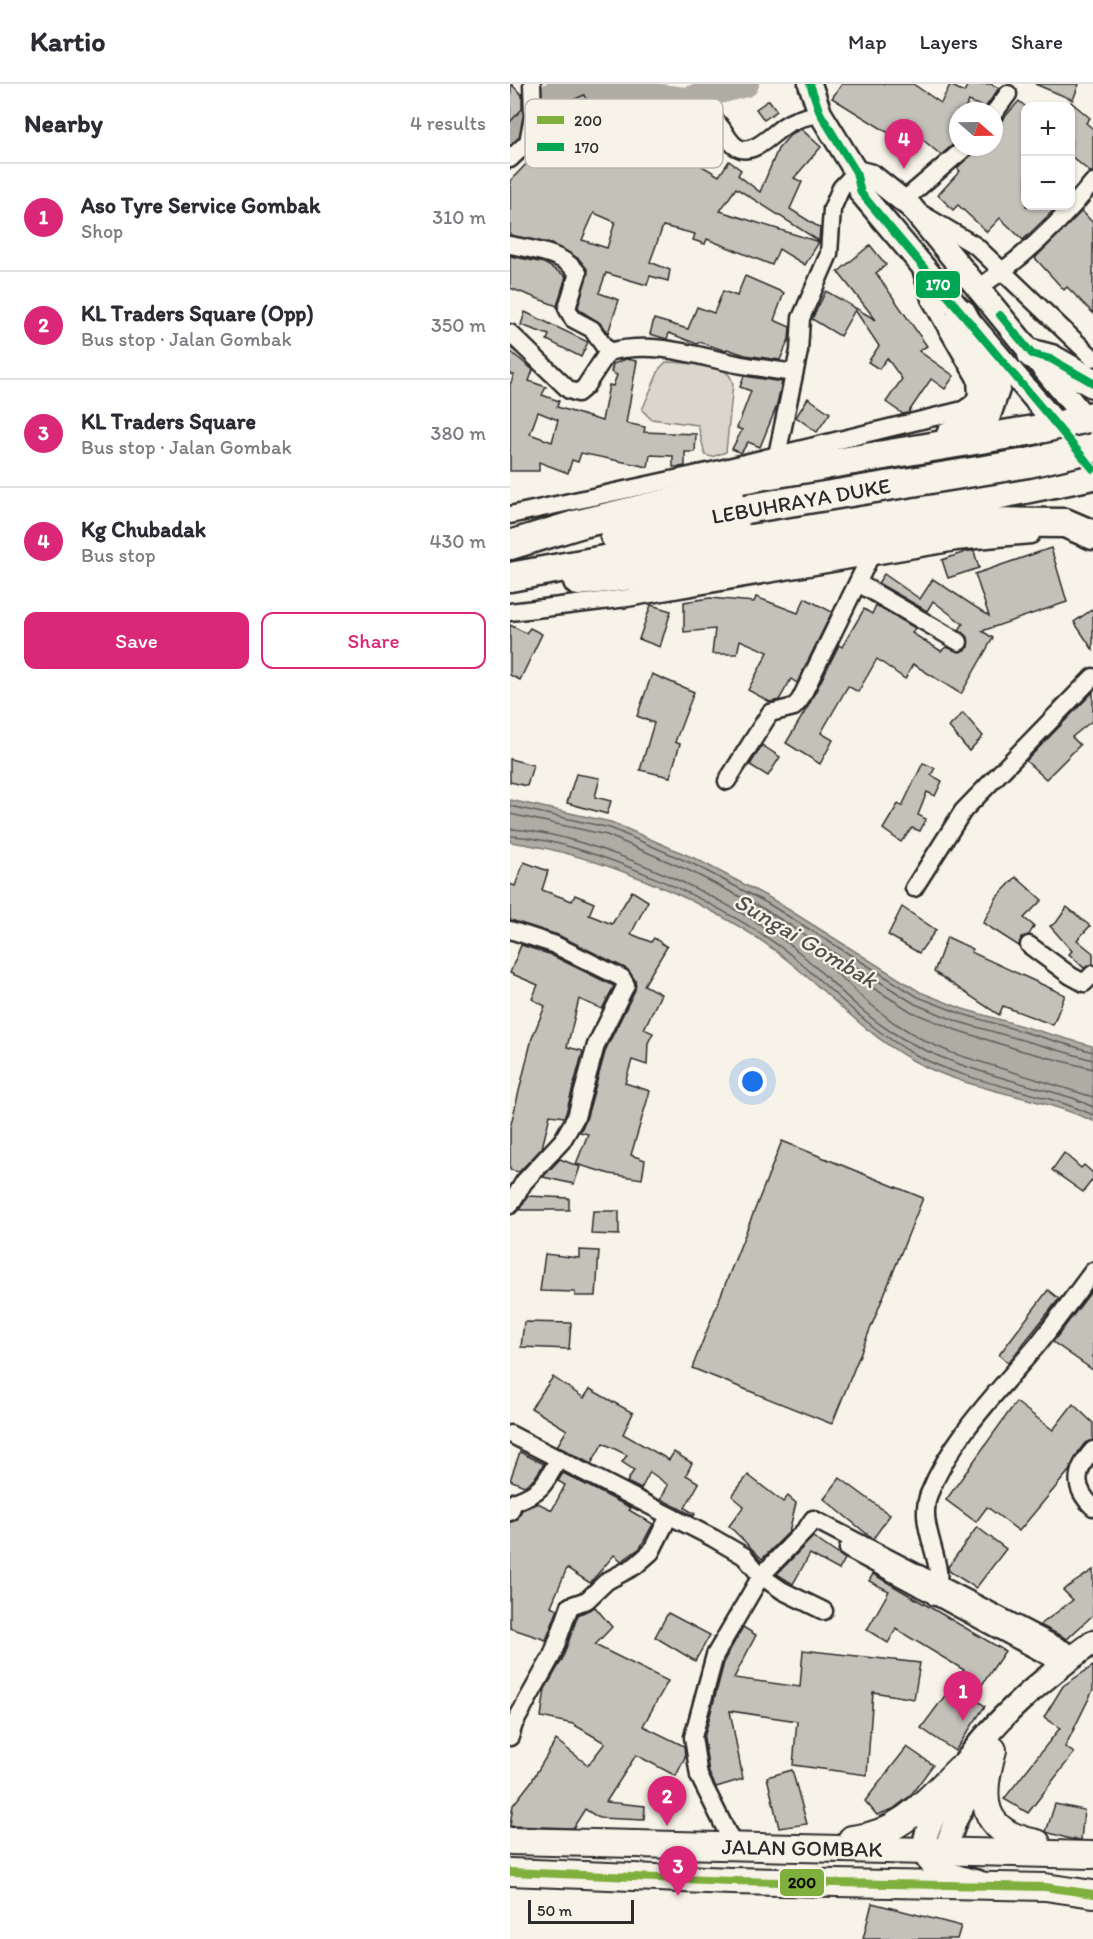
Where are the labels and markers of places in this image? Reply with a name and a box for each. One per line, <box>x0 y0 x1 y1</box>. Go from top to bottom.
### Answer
pin: 4 <box>884 120 924 169</box>
pin: 1 <box>944 1672 982 1721</box>
pin: 2 <box>648 1776 686 1826</box>
pin: 3 <box>658 1846 698 1896</box>

